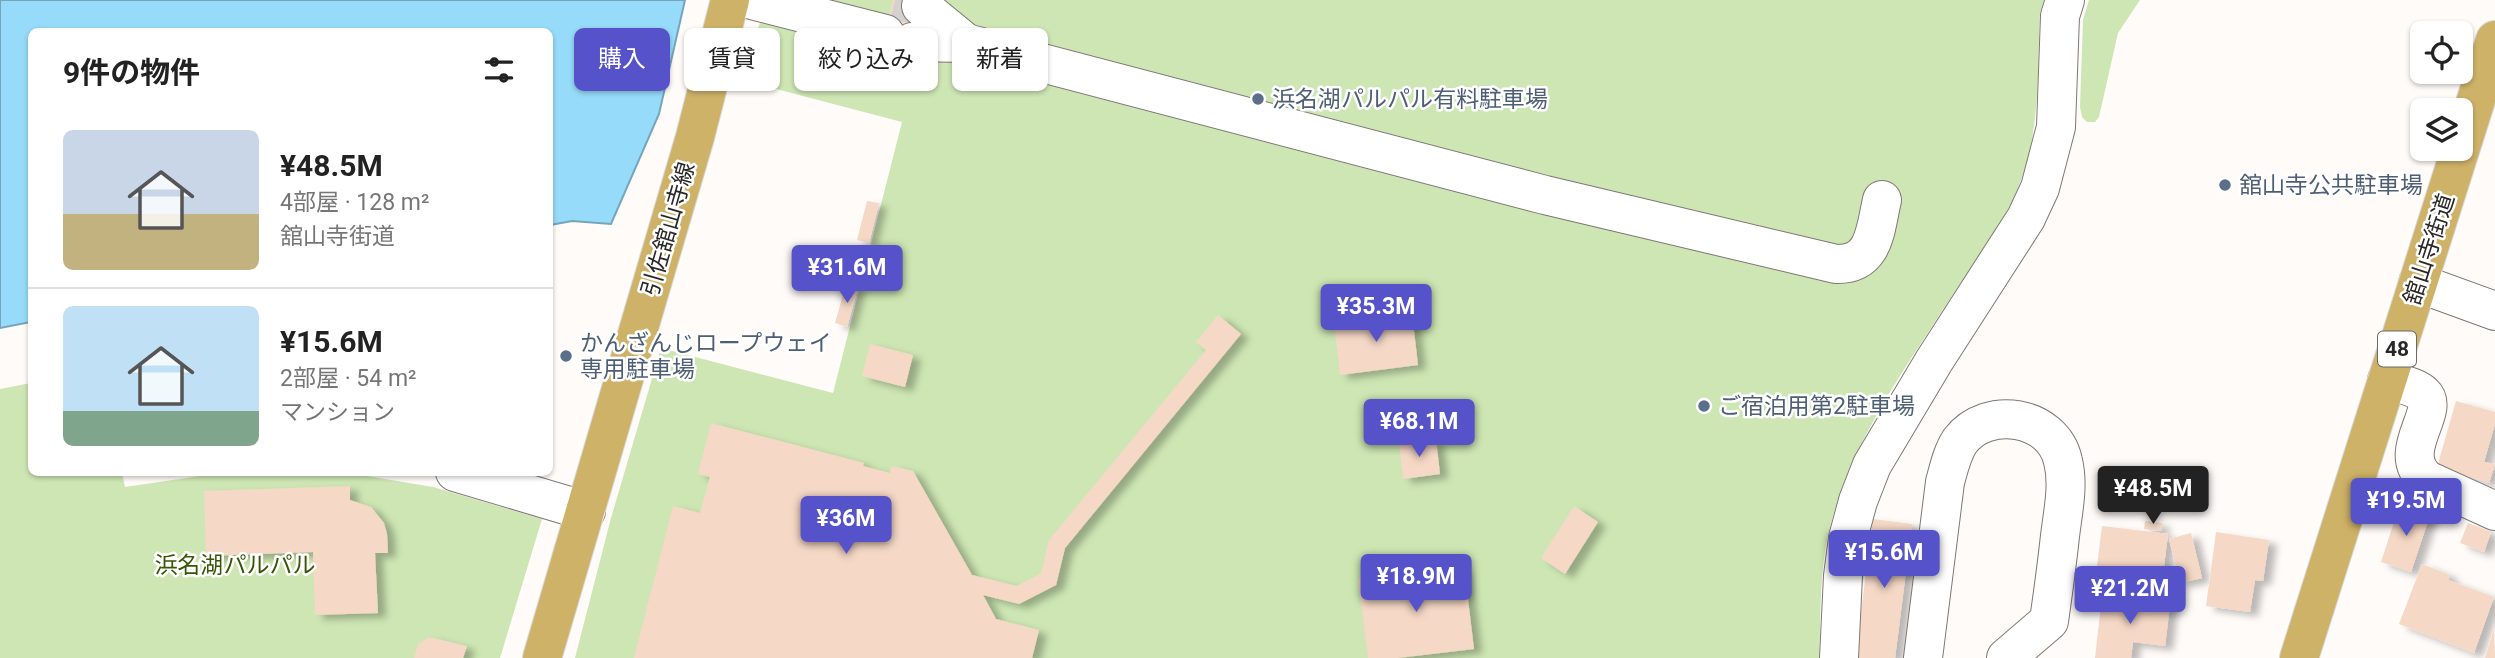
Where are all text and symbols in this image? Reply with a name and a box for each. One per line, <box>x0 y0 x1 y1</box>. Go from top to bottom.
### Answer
map controls <box>2410 21 2473 161</box>
button: locate <box>2410 21 2473 84</box>
chip: 購入 <box>574 28 670 91</box>
chip: 賃貸 <box>684 28 780 91</box>
chip: 絞り込み <box>794 28 938 91</box>
chip: 新着 <box>952 28 1048 91</box>
icon: filters <box>480 51 518 89</box>
text: 9件の物件 <box>63 55 200 90</box>
place label: 浜名湖パルパル有料駐車場 <box>1272 86 1548 113</box>
marker: 浜名湖パルパル有料駐車場 <box>1250 91 1266 107</box>
button: layers <box>2410 98 2473 161</box>
text: ¥48.5M <box>280 148 383 183</box>
icon: home <box>119 158 203 242</box>
street label: 引佐舘山寺線 <box>636 159 700 299</box>
place label: 舘山寺公共駐車場 <box>2239 172 2423 199</box>
marker: 舘山寺公共駐車場 <box>2217 177 2233 193</box>
text: 4部屋 · 128 m² <box>280 189 429 216</box>
street label: 舘山寺街道 <box>2399 190 2460 308</box>
text: 舘山寺街道 <box>280 223 395 250</box>
pin: ¥31.6M <box>790 246 904 305</box>
text: ¥31.6M <box>808 254 886 281</box>
pin: ¥35.3M <box>1319 284 1433 344</box>
text: ¥35.3M <box>1337 293 1415 320</box>
text: ¥15.6M <box>280 324 383 359</box>
place label: かんざんじロープウェイ 専用駐車場 <box>580 330 832 383</box>
road number: 48 <box>2378 332 2416 366</box>
icon: home <box>119 334 203 418</box>
marker: かんざんじロープウェイ 専用駐車場 <box>558 348 574 364</box>
text: 2部屋 · 54 m² <box>280 365 417 392</box>
place label: ご宿泊用第2駐車場 <box>1718 393 1915 420</box>
marker: ご宿泊用第2駐車場 <box>1696 398 1712 414</box>
text: マンション <box>280 399 395 426</box>
pin: ¥68.1M <box>1362 400 1476 459</box>
text: ¥68.1M <box>1380 408 1458 435</box>
pin: ¥48.5M <box>2096 466 2210 526</box>
text: ¥48.5M <box>2114 475 2192 502</box>
pin: ¥19.5M <box>2349 478 2463 538</box>
text: ¥19.5M <box>2367 487 2445 514</box>
pin: ¥36M <box>805 496 887 556</box>
text: ¥36M <box>817 505 875 532</box>
pin: ¥15.6M <box>1827 530 1941 590</box>
text: ¥15.6M <box>1845 539 1923 566</box>
park label: 浜名湖パルパル <box>155 552 316 579</box>
pin: ¥18.9M <box>1359 554 1473 614</box>
text: ¥18.9M <box>1377 563 1455 590</box>
pin: ¥21.2M <box>2073 566 2187 626</box>
text: ¥21.2M <box>2091 575 2169 602</box>

